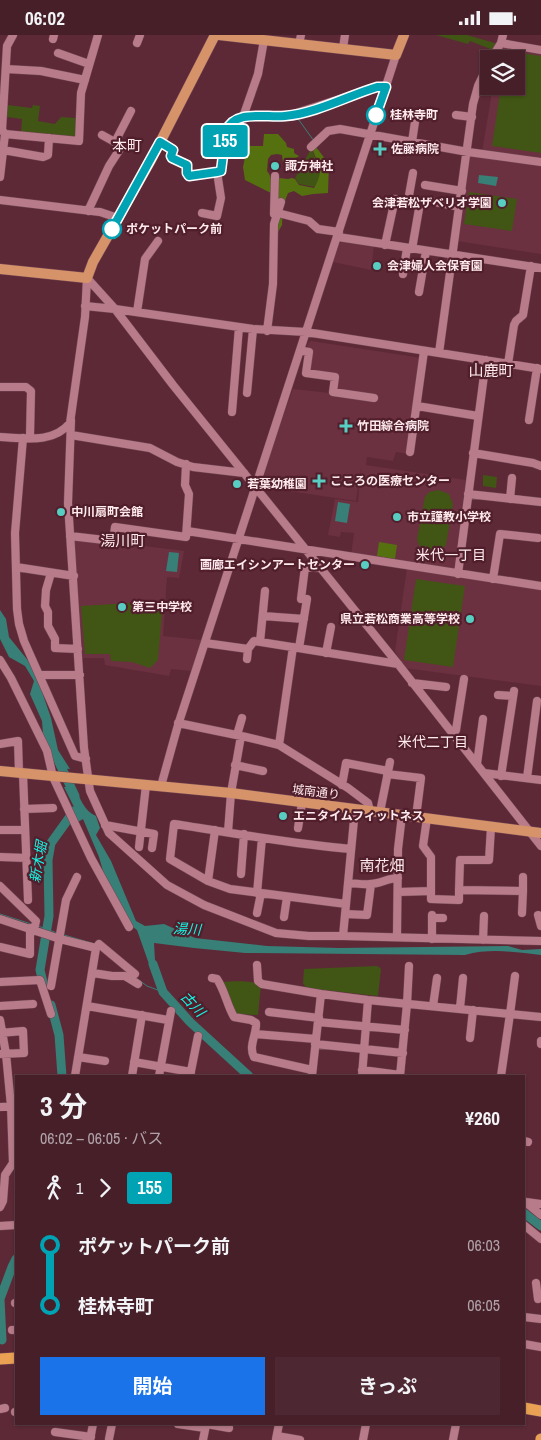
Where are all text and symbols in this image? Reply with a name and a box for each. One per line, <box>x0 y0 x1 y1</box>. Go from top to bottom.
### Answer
text: 06:02 <box>25 5 65 31</box>
map controls <box>480 50 525 95</box>
button: layers <box>480 50 525 95</box>
marker: 桂林寺町 <box>366 105 386 125</box>
place label: 桂林寺町 <box>390 107 438 123</box>
line badge: 155 <box>196 125 254 157</box>
text: 155 <box>213 128 237 153</box>
district label: 本町 <box>112 135 142 156</box>
place label: 佐藤病院 <box>391 141 439 157</box>
marker: 佐藤病院 <box>373 142 387 156</box>
place label: 諏方神社 <box>285 158 333 174</box>
marker: 諏方神社 <box>269 160 281 172</box>
place label: 会津若松ザベリオ学園 <box>372 195 492 211</box>
marker: 会津若松ザベリオ学園 <box>496 197 508 209</box>
marker: ポケットパーク前 <box>102 219 122 239</box>
place label: ポケットパーク前 <box>126 221 222 237</box>
place label: 会津婦人会保育園 <box>387 258 483 274</box>
marker: 会津婦人会保育園 <box>371 260 383 272</box>
district label: 山鹿町 <box>468 360 514 381</box>
place label: 竹田綜合病院 <box>357 418 429 434</box>
marker: 竹田綜合病院 <box>339 419 353 433</box>
place label: こころの医療センター <box>330 473 450 489</box>
marker: こころの医療センター <box>312 474 326 488</box>
place label: 若葉幼稚園 <box>247 476 307 492</box>
marker: 若葉幼稚園 <box>231 478 243 490</box>
place label: 中川扇町会館 <box>71 504 143 520</box>
marker: 中川扇町会館 <box>55 506 67 518</box>
place label: 市立謹教小学校 <box>407 509 491 525</box>
marker: 市立謹教小学校 <box>391 511 403 523</box>
district label: 湯川町 <box>100 530 146 551</box>
district label: 米代一丁目 <box>416 546 486 564</box>
place label: 画廊エイシンアートセンター <box>200 557 355 573</box>
marker: 画廊エイシンアートセンター <box>359 559 371 571</box>
place label: 第三中学校 <box>132 599 192 615</box>
marker: 第三中学校 <box>116 601 128 613</box>
place label: 県立若松商業高等学校 <box>340 611 460 627</box>
marker: 県立若松商業高等学校 <box>464 613 476 625</box>
district label: 米代二丁目 <box>398 733 468 751</box>
street label: 城南通り <box>291 781 341 803</box>
place label: エニタイムフィットネス <box>293 808 424 824</box>
marker: エニタイムフィットネス <box>277 810 289 822</box>
water label: 新木堀 <box>25 838 51 884</box>
district label: 南花畑 <box>359 855 405 876</box>
water label: 湯川 <box>173 919 203 939</box>
water label: 古川 <box>177 988 210 1022</box>
text: 3 分 <box>40 1087 87 1125</box>
text: ¥260 <box>465 1105 500 1131</box>
text: 06:02 – 06:05 · バス <box>40 1127 163 1149</box>
icon: walk <box>40 1174 68 1202</box>
icon: forward <box>91 1174 119 1202</box>
text: 155 <box>137 1175 162 1200</box>
text: 1 <box>76 1177 83 1199</box>
text: ポケットパーク前 <box>78 1233 230 1259</box>
text: 06:03 <box>467 1234 500 1256</box>
text: 桂林寺町 <box>78 1293 154 1319</box>
text: 06:05 <box>467 1294 500 1316</box>
button: 開始 <box>40 1357 265 1415</box>
button: きっぷ <box>275 1357 500 1415</box>

